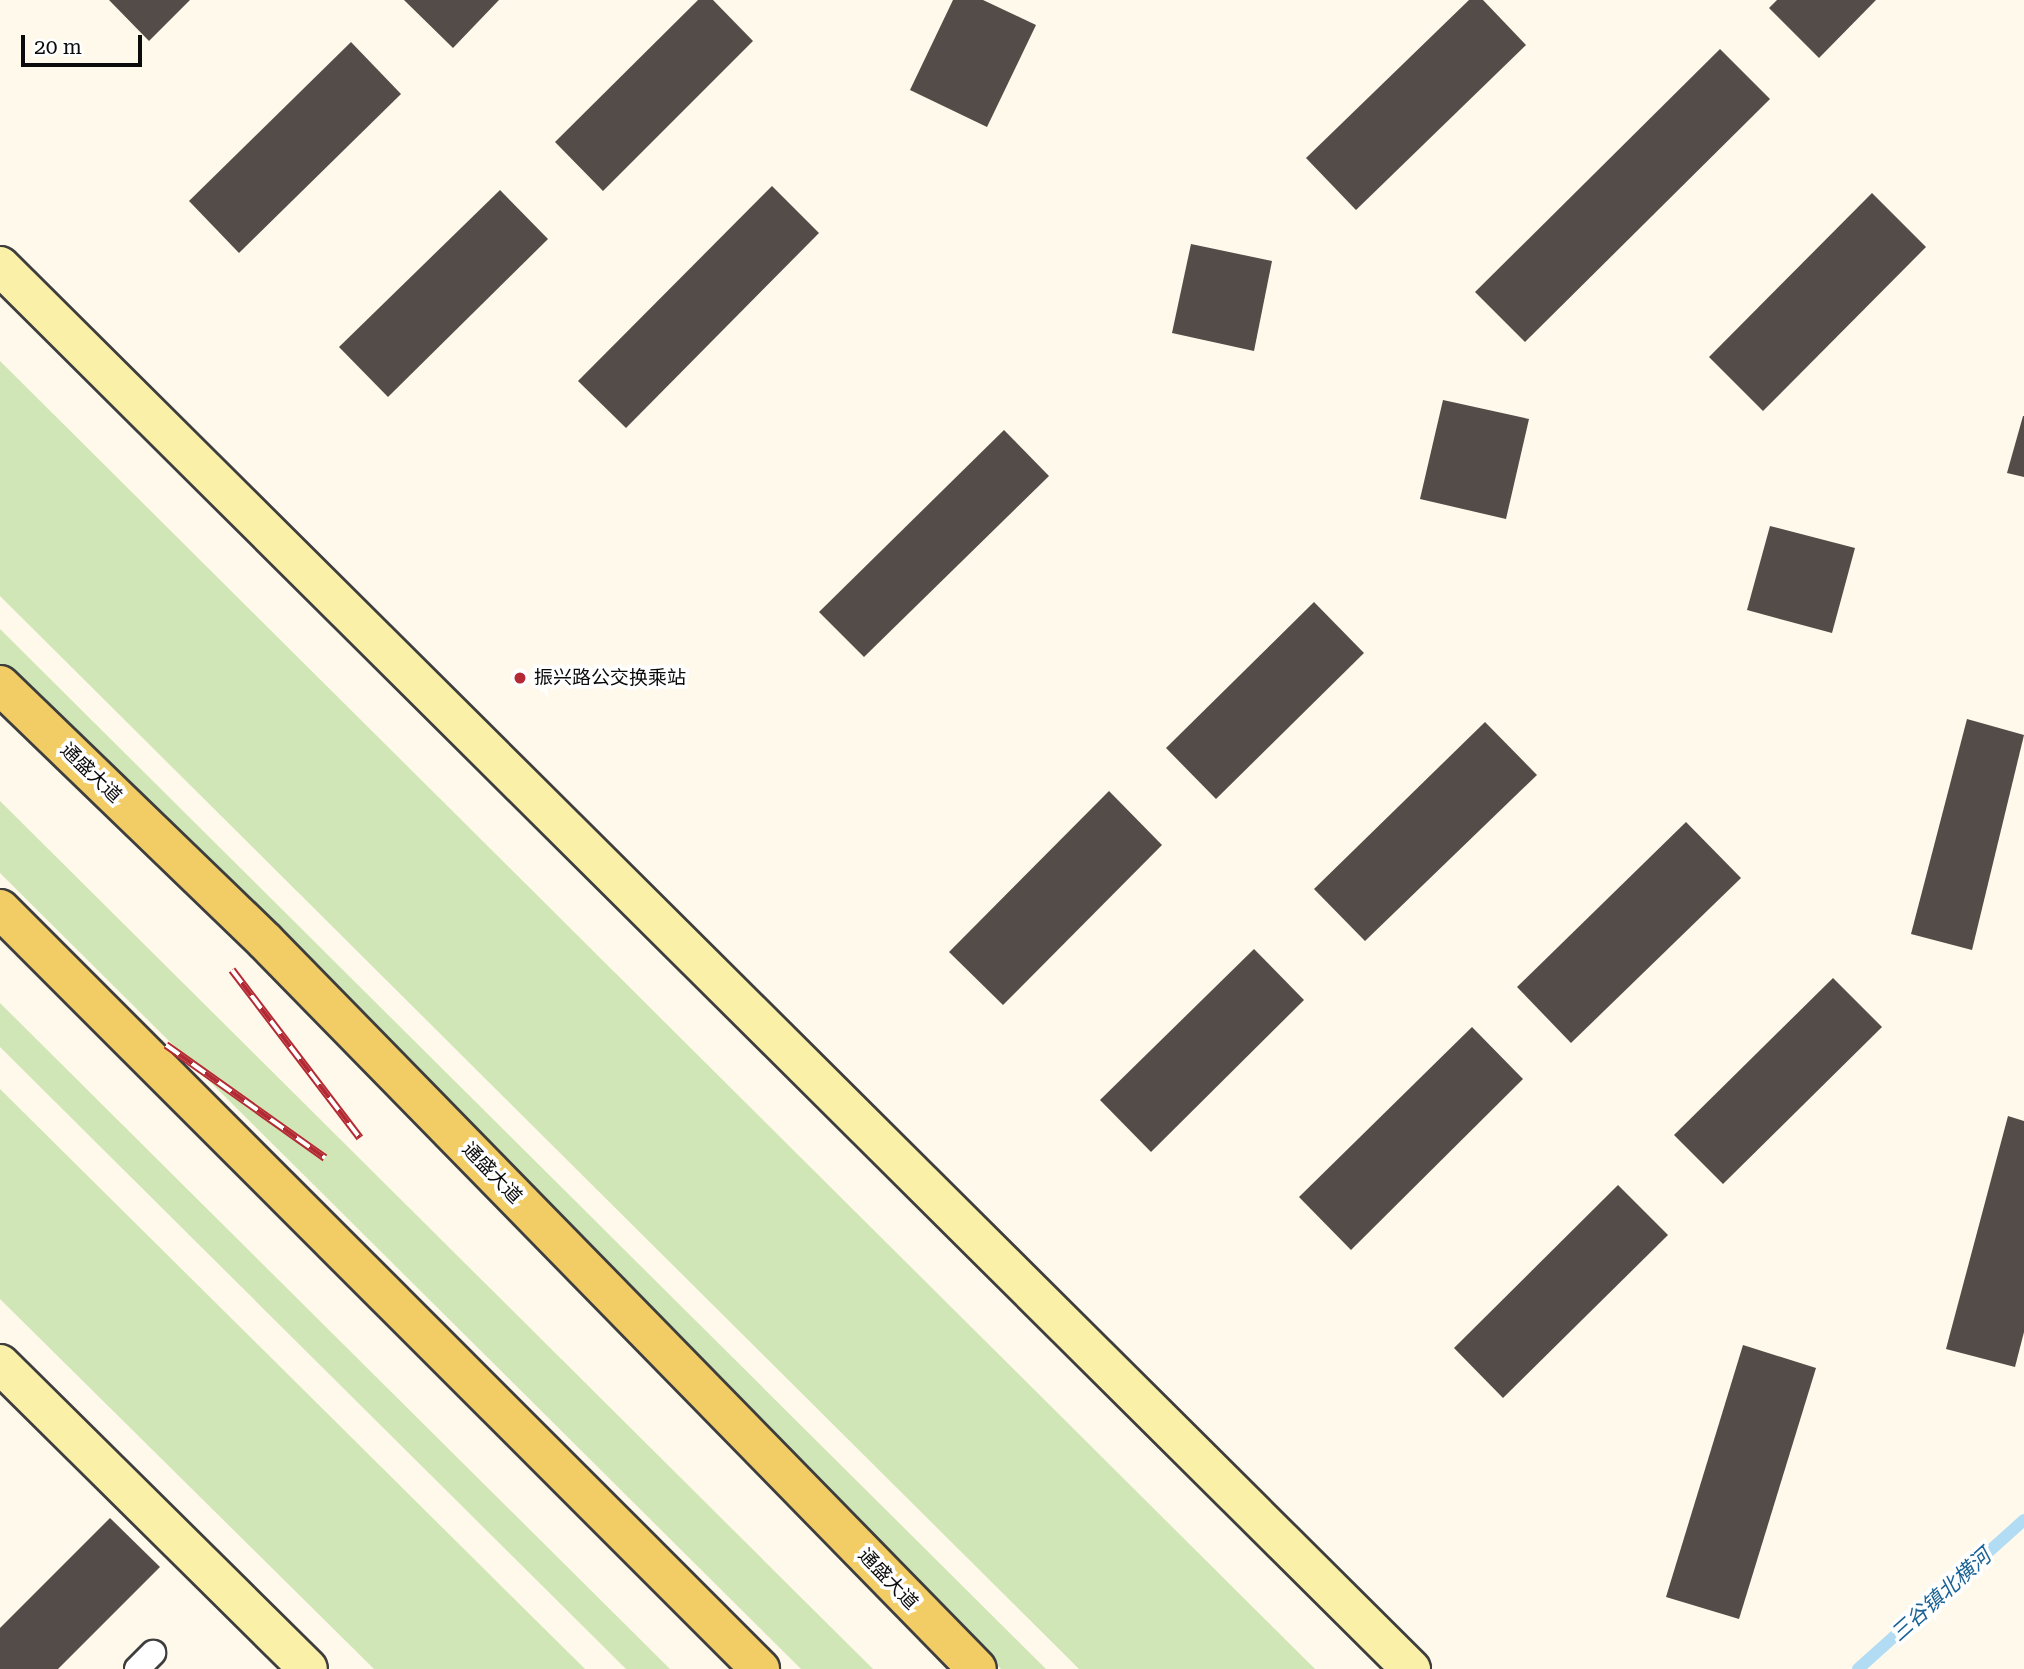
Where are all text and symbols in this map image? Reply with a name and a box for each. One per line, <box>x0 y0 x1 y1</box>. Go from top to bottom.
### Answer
scale bar <box>24 21 145 65</box>
text: 20 m <box>34 35 82 59</box>
place label: 振兴路公交换乘站 <box>534 667 686 689</box>
marker: 振兴路公交换乘站 <box>512 670 528 686</box>
street label: 通盛大道 <box>56 738 126 808</box>
street label: 通盛大道 <box>457 1138 527 1208</box>
water label: 三谷镇北横河 <box>1886 1543 1996 1647</box>
street label: 通盛大道 <box>853 1544 923 1614</box>

